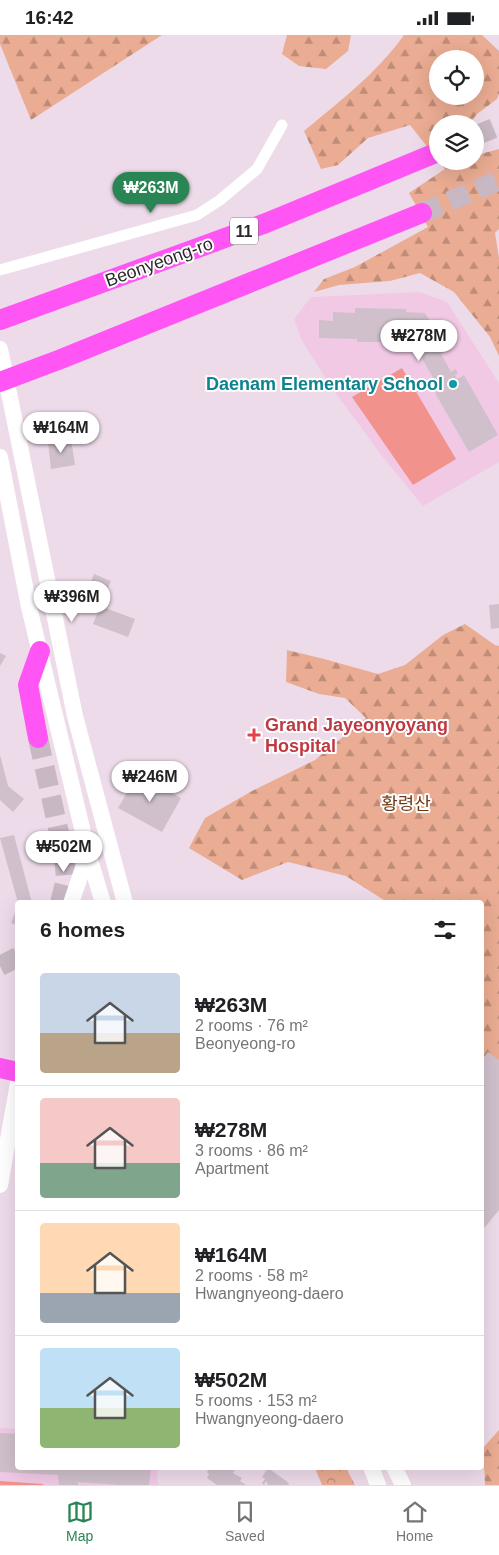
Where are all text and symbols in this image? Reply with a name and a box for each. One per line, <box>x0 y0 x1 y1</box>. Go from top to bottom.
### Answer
text: 16:42 <box>25 7 74 28</box>
map controls <box>429 50 484 170</box>
button: locate <box>429 50 484 105</box>
button: layers <box>429 115 484 170</box>
pin: ₩263M <box>116 171 186 214</box>
text: ₩263M <box>123 179 179 196</box>
road number: 11 <box>230 217 258 245</box>
street label: Beonyeong-ro <box>102 233 216 291</box>
pin: ₩278M <box>384 319 454 362</box>
text: ₩278M <box>391 327 447 344</box>
place label: Daenam Elementary School <box>206 374 443 394</box>
marker: Daenam Elementary School <box>447 378 459 390</box>
pin: ₩164M <box>26 411 96 454</box>
text: ₩164M <box>33 419 89 436</box>
pin: ₩396M <box>37 581 107 623</box>
text: ₩396M <box>44 588 100 605</box>
place label: Grand Jayeonyoyang Hospital <box>265 715 448 756</box>
marker: Grand Jayeonyoyang Hospital <box>247 728 261 742</box>
pin: ₩246M <box>115 761 185 803</box>
text: ₩246M <box>122 768 178 785</box>
park label: 황령산 <box>381 794 431 814</box>
pin: ₩502M <box>29 831 99 873</box>
text: ₩502M <box>36 838 92 855</box>
icon: filters <box>431 916 459 944</box>
text: 6 homes <box>40 918 125 941</box>
icon: home <box>80 993 140 1053</box>
text: ₩263M <box>195 993 267 1016</box>
text: 2 rooms · 76 m² <box>195 1017 308 1034</box>
text: Beonyeong-ro <box>195 1035 296 1052</box>
icon: home <box>80 1118 140 1178</box>
text: ₩278M <box>195 1118 267 1141</box>
text: 3 rooms · 86 m² <box>195 1142 308 1159</box>
text: Apartment <box>195 1160 269 1177</box>
icon: home <box>80 1243 140 1303</box>
text: ₩164M <box>195 1243 267 1266</box>
text: 2 rooms · 58 m² <box>195 1267 308 1284</box>
text: Hwangnyeong-daero <box>195 1285 344 1302</box>
icon: home <box>80 1368 140 1428</box>
text: ₩502M <box>195 1368 267 1391</box>
text: 5 rooms · 153 m² <box>195 1392 317 1409</box>
text: Hwangnyeong-daero <box>195 1410 344 1427</box>
tab: Map <box>66 1498 94 1544</box>
tab: Saved <box>225 1498 265 1544</box>
tab: Home <box>396 1498 433 1544</box>

